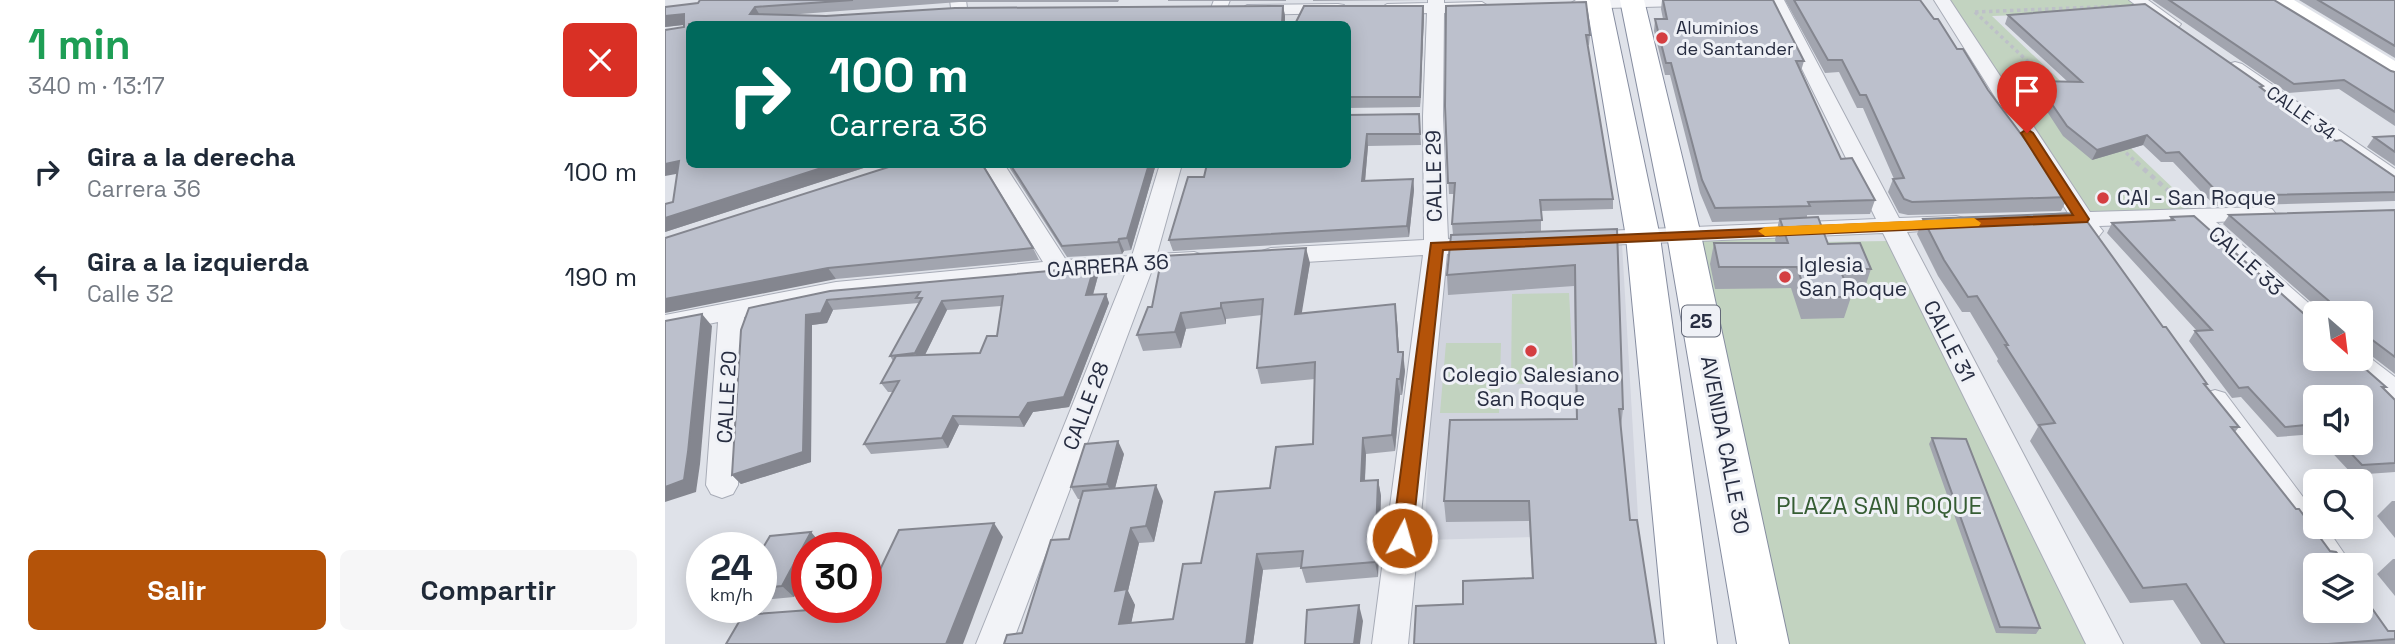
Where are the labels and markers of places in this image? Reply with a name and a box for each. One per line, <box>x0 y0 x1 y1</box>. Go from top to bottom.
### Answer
place label: Aluminios de Santander <box>1676 16 1794 60</box>
marker: Aluminios de Santander <box>1654 30 1670 46</box>
pin <box>1997 61 2057 133</box>
place label: CAI - San Roque <box>2117 184 2276 211</box>
marker: CAI - San Roque <box>2095 190 2111 206</box>
place label: Iglesia San Roque <box>1799 251 1907 302</box>
marker: Iglesia San Roque <box>1777 269 1793 285</box>
marker: Colegio Salesiano San Roque <box>1523 343 1539 359</box>
place label: Colegio Salesiano San Roque <box>1442 361 1620 412</box>

